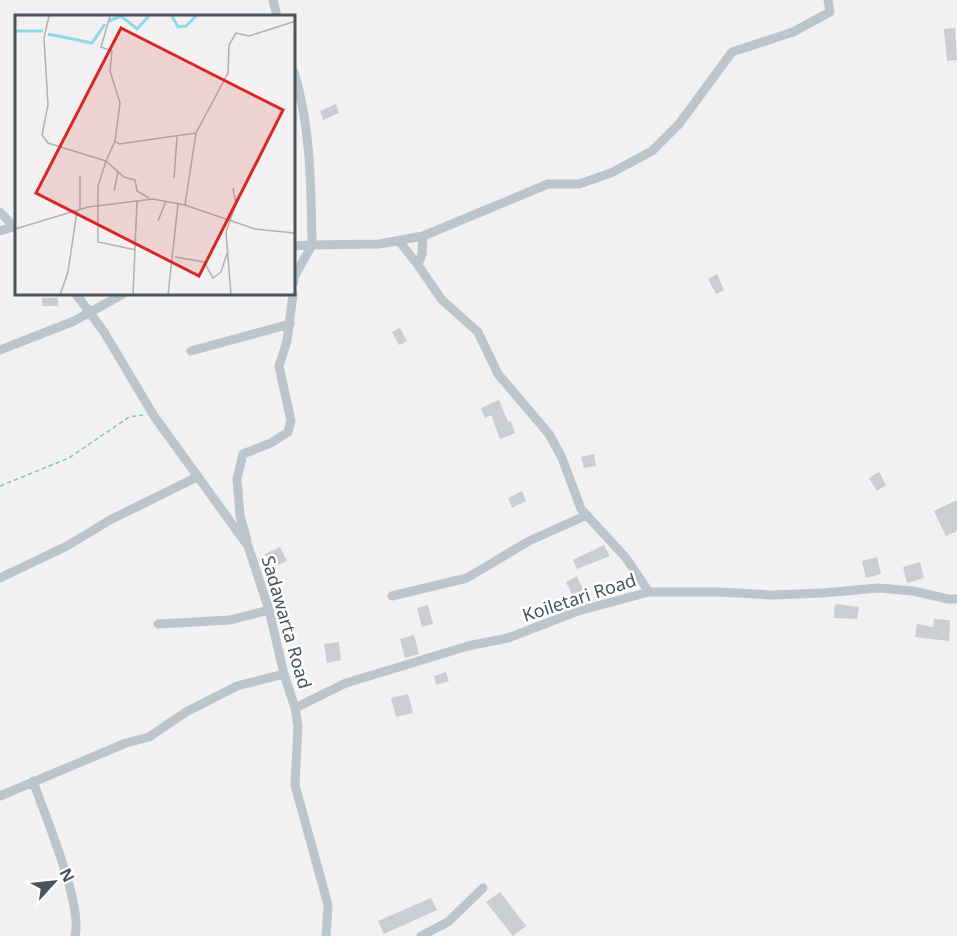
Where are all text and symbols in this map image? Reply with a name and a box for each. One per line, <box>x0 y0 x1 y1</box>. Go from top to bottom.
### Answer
inset map <box>15 15 296 296</box>
street label: Sadawarta Road <box>257 553 317 691</box>
street label: Koiletari Road <box>519 567 639 627</box>
north arrow <box>24 852 84 912</box>
text: N <box>55 864 80 886</box>

